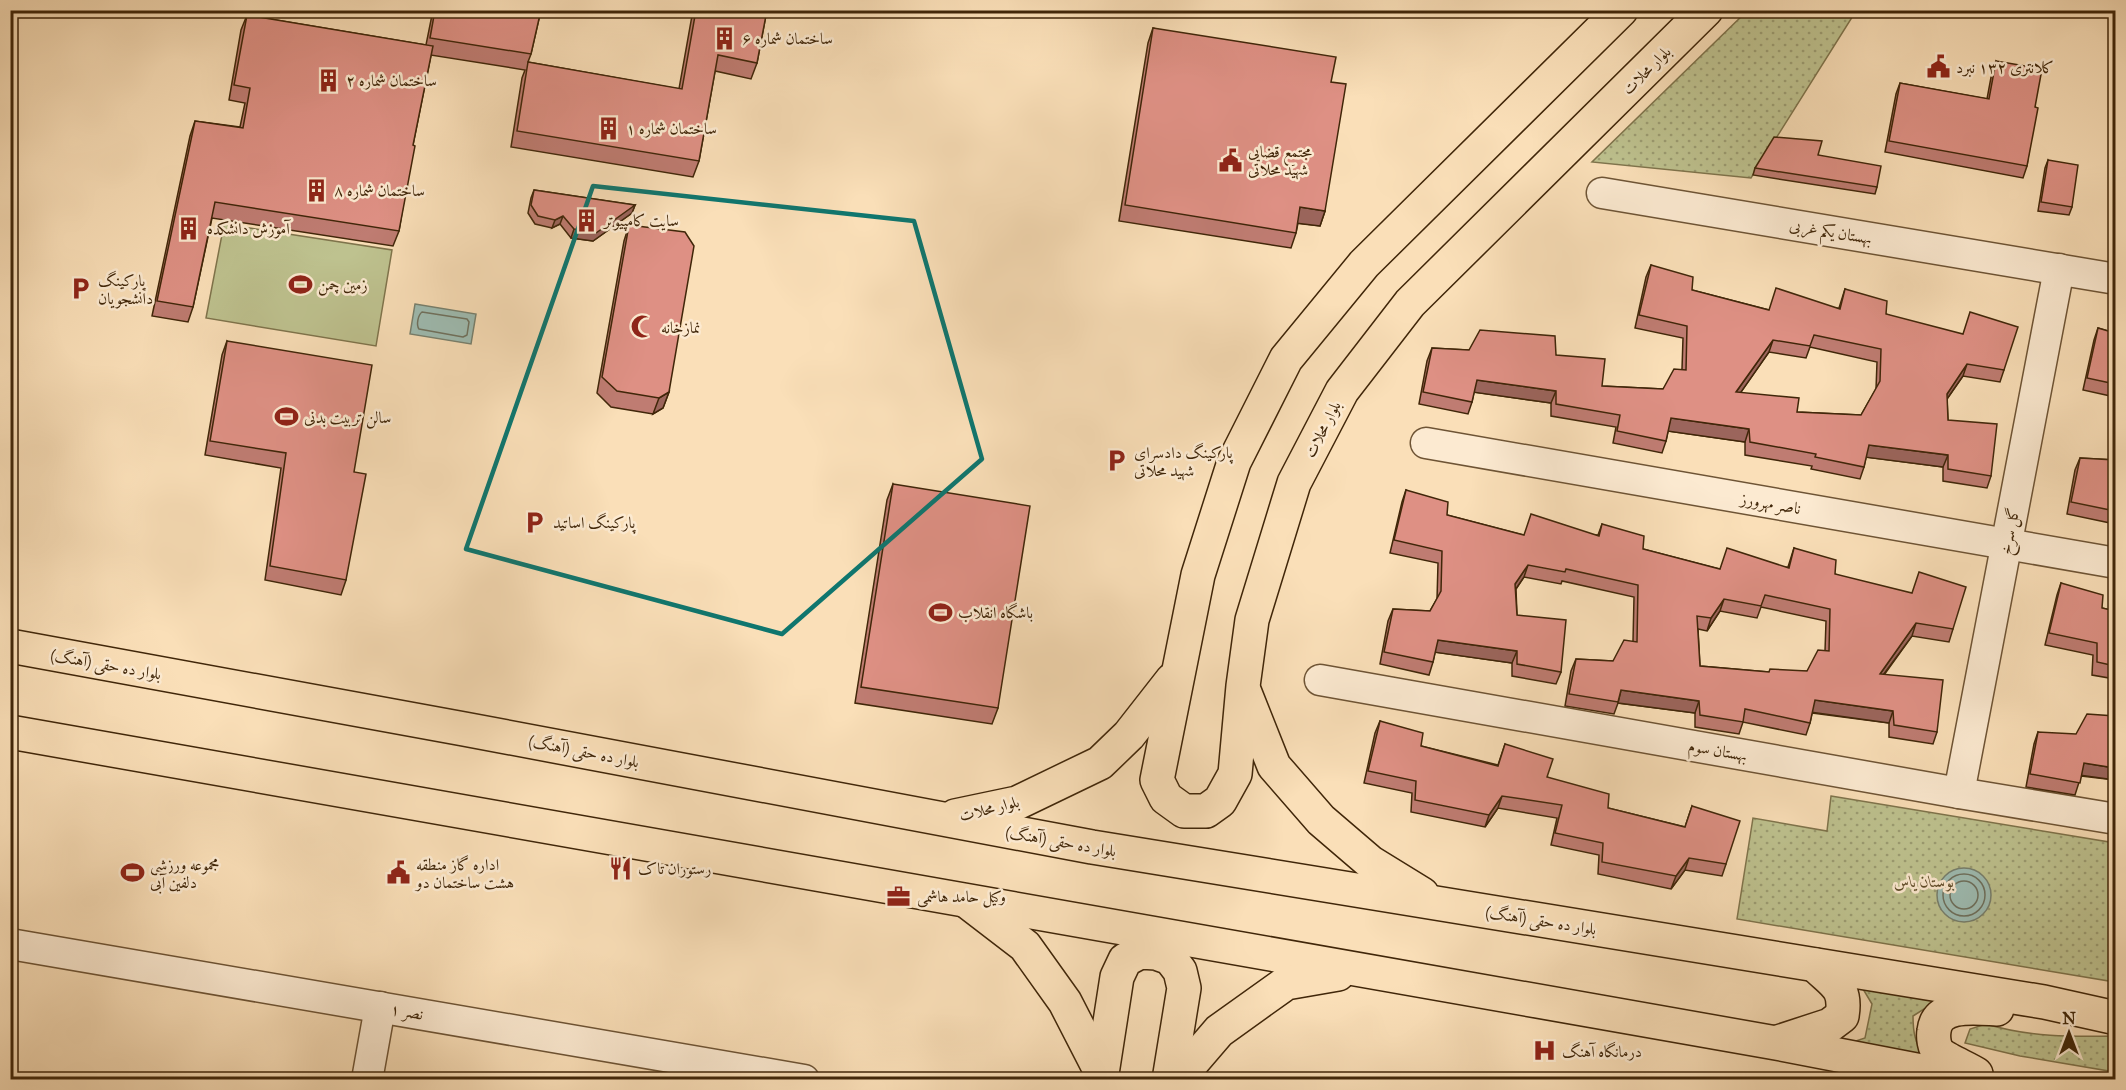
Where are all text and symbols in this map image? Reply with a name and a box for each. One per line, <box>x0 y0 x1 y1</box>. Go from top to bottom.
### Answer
building icon: ساختمان شماره ۶ <box>711 25 737 51</box>
place label: ساختمان شماره ۶ <box>742 29 833 48</box>
street label: بلوار محلات <box>1618 42 1675 99</box>
public building icon: کلانتری ۱۳۲ نبرد <box>1925 54 1951 80</box>
place label: کلانتری ۱۳۲ نبرد <box>1956 58 2054 78</box>
building icon: ساختمان شماره ۲ <box>315 67 341 93</box>
place label: ساختمان شماره ۲ <box>346 71 437 90</box>
building icon: ساختمان شماره ۱ <box>595 115 621 141</box>
place label: ساختمان شماره ۱ <box>626 119 717 138</box>
place label: مجتمع قضایی شهید محلاتی <box>1248 142 1312 180</box>
public building icon: مجتمع قضایی شهید محلاتی <box>1217 147 1243 173</box>
building icon: ساختمان شماره ۸ <box>303 177 329 203</box>
place label: ساختمان شماره ۸ <box>334 181 425 200</box>
building icon: سایت کامپیوتر <box>573 207 599 233</box>
place label: سایت کامپیوتر <box>602 211 679 232</box>
building icon: آموزش دانشکده <box>176 215 202 241</box>
street label: بهستان یکم غربی <box>1787 215 1874 254</box>
place label: آموزش دانشکده <box>207 219 291 239</box>
place label: پارکینگ دانشجویان <box>98 270 153 309</box>
sports icon: زمین چمن <box>287 271 313 297</box>
place label: زمین چمن <box>318 275 368 296</box>
parking icon: پارکینگ دانشجویان <box>67 276 93 302</box>
mosque icon: نمازخانه <box>630 314 656 340</box>
place label: نمازخانه <box>661 318 701 337</box>
street label: بلوار محلات <box>1300 398 1345 461</box>
sports icon: سالن تربیت بدنی <box>273 404 299 430</box>
place label: سالن تربیت بدنی <box>304 408 391 429</box>
place label: پارکینگ دادسرای شهید محلاتی <box>1134 442 1234 481</box>
parking icon: پارکینگ دادسرای شهید محلاتی <box>1103 448 1129 474</box>
street label: ناصر مهرورز <box>1737 489 1802 519</box>
street label: گل سرخ <box>1996 506 2028 557</box>
parking icon: پارکینگ اساتید <box>522 509 548 535</box>
place label: پارکینگ اساتید <box>553 512 636 534</box>
sports icon: باشگاه انقلاب <box>927 599 953 625</box>
place label: باشگاه انقلاب <box>958 602 1033 623</box>
street label: بلوار ده حقی (آهنگ) <box>49 644 163 686</box>
street label: بلوار ده حقی (آهنگ) <box>527 730 641 773</box>
street label: بهستان سوم <box>1686 736 1749 770</box>
street label: بلوار محلات <box>957 792 1021 825</box>
street label: بلوار ده حقی (آهنگ) <box>1004 821 1118 863</box>
place label: مجموعه ورزشی دلفین آبی <box>150 855 219 894</box>
place label: اداره گاز منطقه هشت ساختمان دو <box>414 855 514 892</box>
restaurant icon: رستوران تاک <box>607 855 633 881</box>
place label: رستوران تاک <box>638 859 711 879</box>
sports icon: مجموعه ورزشی دلفین آبی <box>119 860 145 886</box>
public building icon: اداره گاز منطقه هشت ساختمان دو <box>385 860 411 886</box>
park label: بوستان یاس <box>1894 872 1954 892</box>
office icon: وکیل حامد هاشمی <box>886 883 912 909</box>
place label: وکیل حامد هاشمی <box>917 887 1006 908</box>
street label: بلوار ده حقی (آهنگ) <box>1484 901 1598 941</box>
street label: نصر ۱ <box>389 999 425 1025</box>
north arrow <box>2039 1003 2099 1063</box>
text: N <box>2062 1009 2076 1028</box>
hospital icon: درمانگاه آهنگ <box>1531 1038 1557 1064</box>
place label: درمانگاه آهنگ <box>1562 1041 1642 1061</box>

